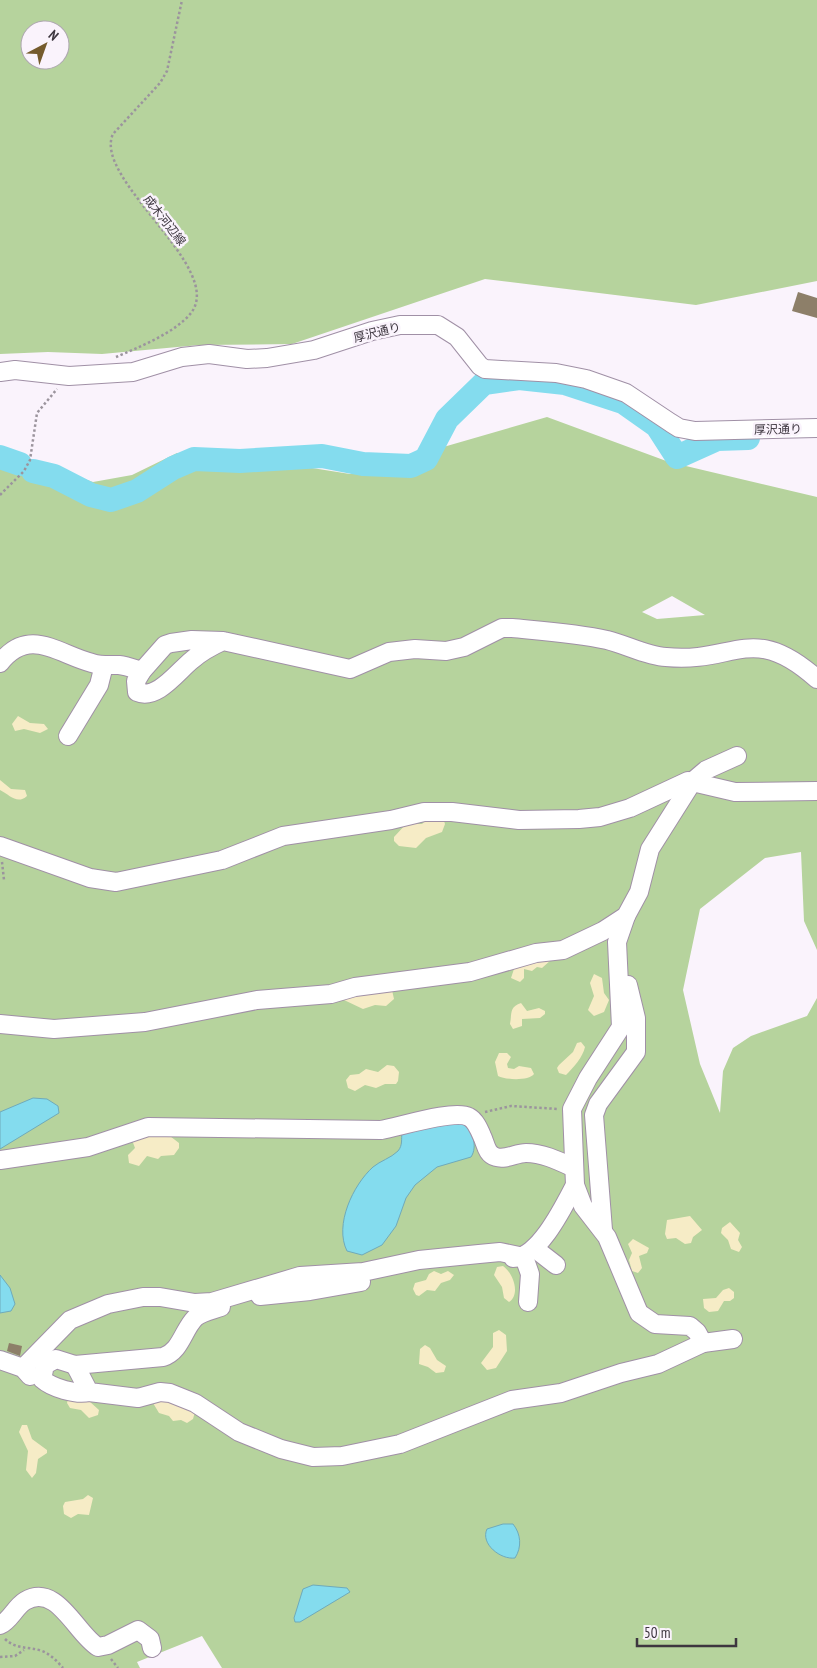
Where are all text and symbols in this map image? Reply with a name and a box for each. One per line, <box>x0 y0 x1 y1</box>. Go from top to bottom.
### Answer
north arrow <box>20 20 70 70</box>
text: N <box>45 26 62 44</box>
street label: 成木河辺線 <box>141 192 189 248</box>
street label: 厚沢通り <box>352 319 402 345</box>
street label: 厚沢通り <box>754 421 802 437</box>
scale bar <box>637 1616 736 1648</box>
text: 50 m <box>644 1623 670 1642</box>

